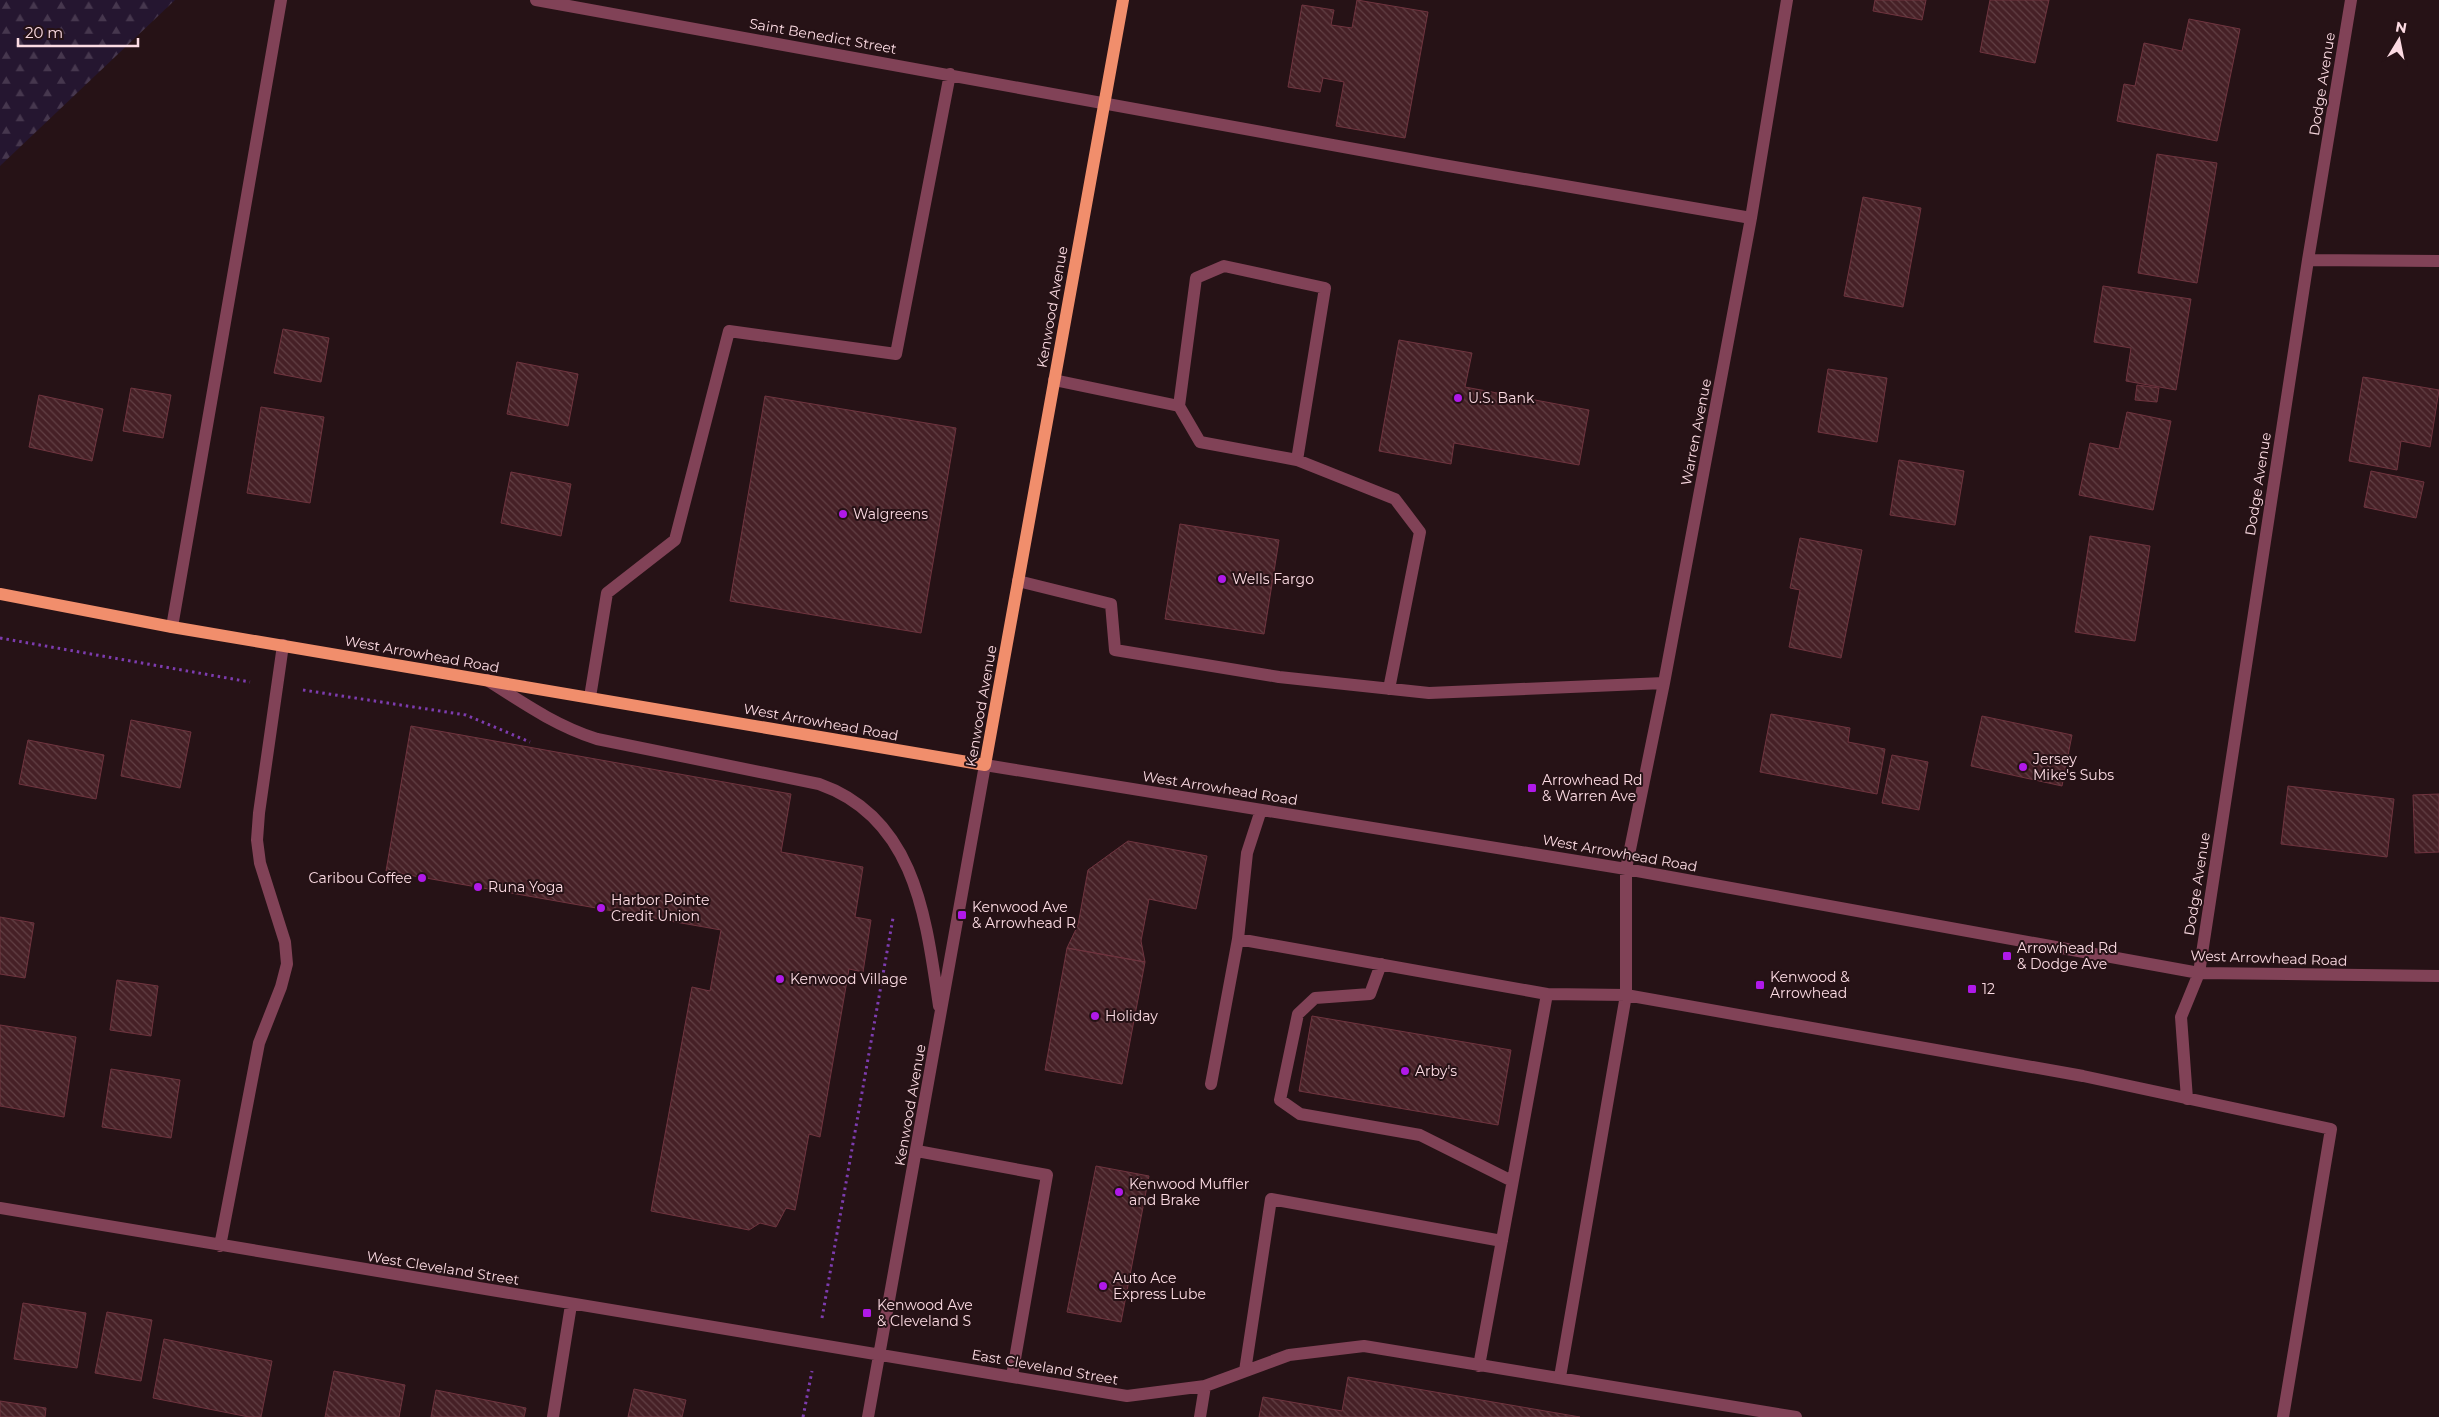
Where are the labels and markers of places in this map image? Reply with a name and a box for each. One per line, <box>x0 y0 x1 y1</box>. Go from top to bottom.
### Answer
place label: U.S. Bank <box>1468 389 1535 407</box>
marker: U.S. Bank <box>1452 392 1464 404</box>
place label: Walgreens <box>853 505 928 523</box>
marker: Walgreens <box>837 508 849 520</box>
place label: Wells Fargo <box>1232 570 1314 588</box>
marker: Wells Fargo <box>1216 573 1228 585</box>
place label: Jersey Mike's Subs <box>2032 750 2114 784</box>
marker: Jersey Mike's Subs <box>2017 761 2029 773</box>
place label: Arrowhead Rd & Warren Ave <box>1542 771 1643 805</box>
marker: Arrowhead Rd & Warren Ave <box>1526 782 1538 794</box>
place label: Caribou Coffee <box>309 869 412 887</box>
marker: Caribou Coffee <box>416 872 428 884</box>
place label: Runa Yoga <box>488 878 564 896</box>
marker: Runa Yoga <box>472 881 484 893</box>
place label: Harbor Pointe Credit Union <box>611 891 709 925</box>
place label: Kenwood Ave & Arrowhead R <box>972 898 1076 932</box>
marker: Harbor Pointe Credit Union <box>595 902 607 914</box>
marker: Kenwood Ave & Arrowhead R <box>956 909 968 921</box>
place label: Arrowhead Rd & Dodge Ave <box>2017 939 2118 973</box>
marker: Arrowhead Rd & Dodge Ave <box>2001 950 2013 962</box>
place label: Kenwood & Arrowhead <box>1770 968 1850 1002</box>
place label: Kenwood Village <box>790 970 907 988</box>
marker: Kenwood Village <box>774 973 786 985</box>
marker: Kenwood & Arrowhead <box>1754 979 1766 991</box>
place label: 12 <box>1982 980 1995 998</box>
marker: 12 <box>1966 983 1978 995</box>
place label: Holiday <box>1105 1007 1158 1025</box>
marker: Holiday <box>1089 1010 1101 1022</box>
place label: Arby's <box>1415 1062 1457 1080</box>
marker: Arby's <box>1399 1065 1411 1077</box>
place label: Kenwood Muffler and Brake <box>1129 1175 1250 1209</box>
marker: Kenwood Muffler and Brake <box>1113 1186 1125 1198</box>
place label: Auto Ace Express Lube <box>1113 1269 1206 1303</box>
marker: Auto Ace Express Lube <box>1097 1280 1109 1292</box>
place label: Kenwood Ave & Cleveland S <box>877 1296 973 1330</box>
marker: Kenwood Ave & Cleveland S <box>861 1307 873 1319</box>

